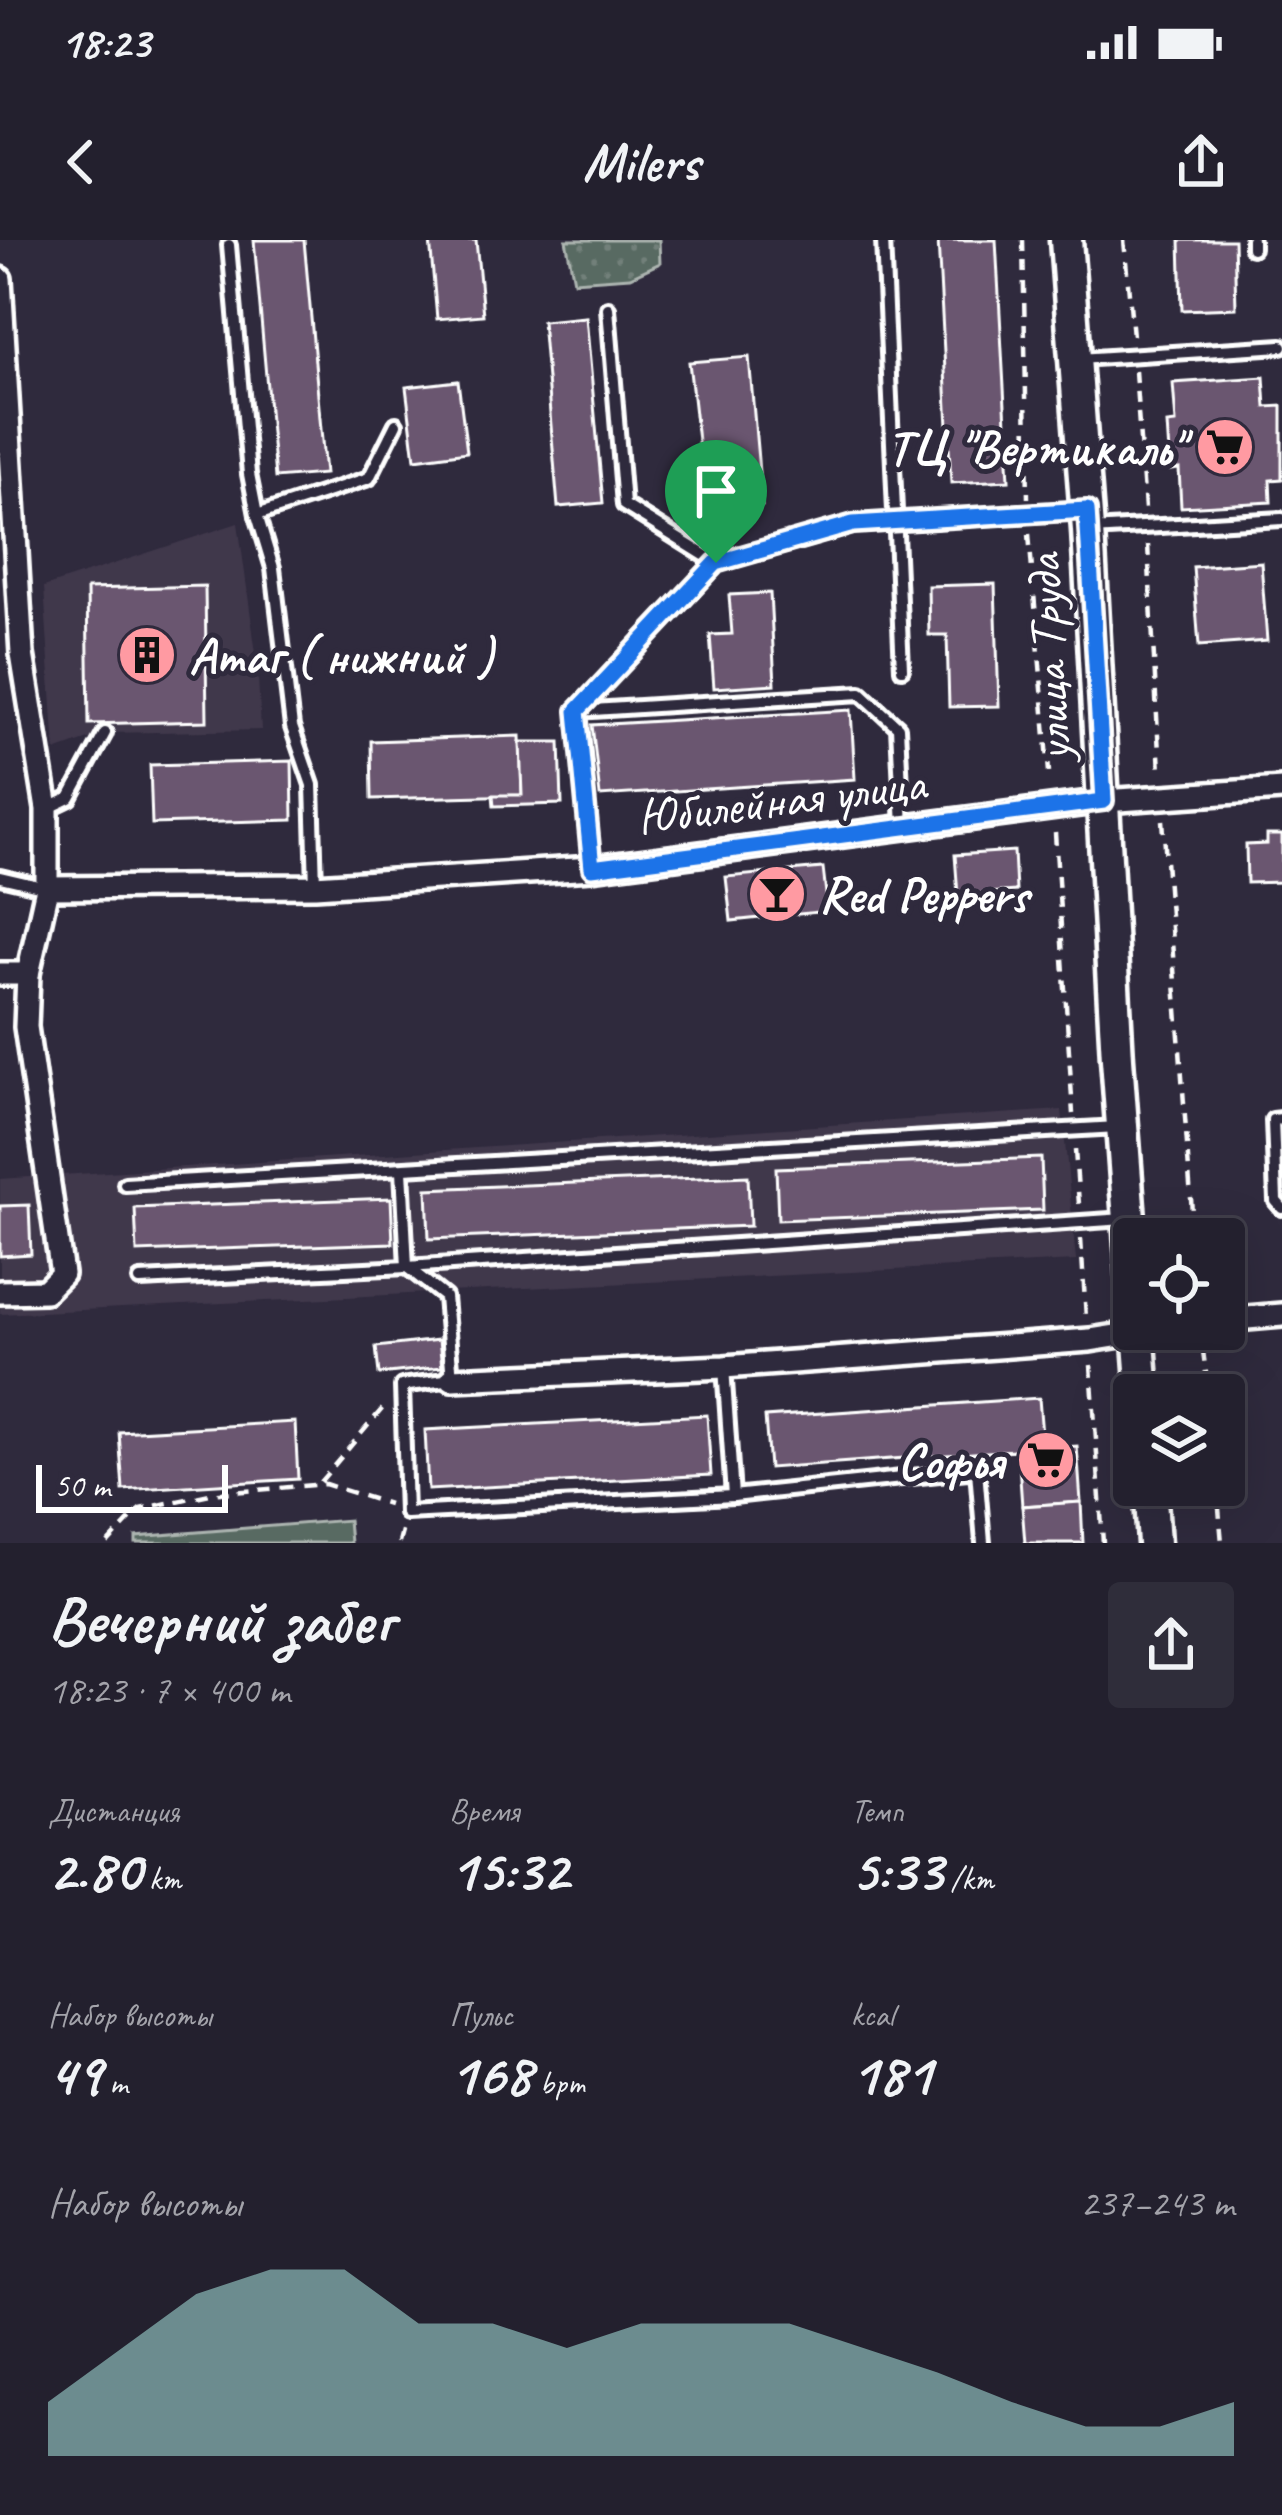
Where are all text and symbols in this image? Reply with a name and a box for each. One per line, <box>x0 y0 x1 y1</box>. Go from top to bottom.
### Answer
text: 18:23 <box>60 14 150 71</box>
text: Milers <box>583 128 699 196</box>
icon: back <box>48 129 114 195</box>
icon: share <box>1168 129 1234 195</box>
place label: ТЦ "Вертикаль" <box>887 416 1194 480</box>
supermarket icon: ТЦ "Вертикаль" <box>1194 416 1256 478</box>
pin <box>665 440 767 563</box>
icon: arrive <box>683 458 749 524</box>
street label: улица Труда <box>1010 549 1086 766</box>
building icon: Атаг ( нижний ) <box>116 624 178 686</box>
place label: Атаг ( нижний ) <box>189 624 496 688</box>
street label: Юбилейная улица <box>634 750 932 849</box>
bar icon: Red Peppers <box>746 863 808 925</box>
place label: Red Peppers <box>819 863 1033 927</box>
map controls <box>1113 1218 1245 1506</box>
button: locate <box>1113 1218 1245 1350</box>
button: layers <box>1113 1374 1245 1506</box>
place label: Софья <box>898 1429 1007 1493</box>
supermarket icon: Софья <box>1015 1429 1077 1491</box>
scale bar <box>36 1459 228 1512</box>
text: 50 m <box>54 1465 110 1507</box>
text: Вечерний забег <box>48 1579 393 1662</box>
button: share <box>1108 1582 1234 1708</box>
text: 18:23 · 7 × 400 m <box>48 1666 290 1715</box>
text: Дистанция <box>48 1790 180 1832</box>
text: Время <box>449 1790 519 1832</box>
text: Темп <box>851 1790 904 1832</box>
text: 2.80 <box>48 1832 141 1908</box>
text: 15:32 <box>449 1832 568 1908</box>
text: 5:33 <box>851 1832 943 1908</box>
text: km <box>141 1858 181 1900</box>
text: /km <box>943 1858 994 1900</box>
text: Набор высоты <box>48 1994 212 2036</box>
text: Пульс <box>449 1994 513 2036</box>
text: kcal <box>851 1994 894 2036</box>
text: 49 <box>48 2036 101 2112</box>
text: 168 <box>449 2036 532 2112</box>
text: 181 <box>851 2036 932 2112</box>
text: m <box>101 2062 128 2104</box>
text: bpm <box>532 2062 585 2104</box>
text: Набор высоты <box>48 2179 242 2228</box>
text: 237–243 m <box>1080 2179 1234 2228</box>

